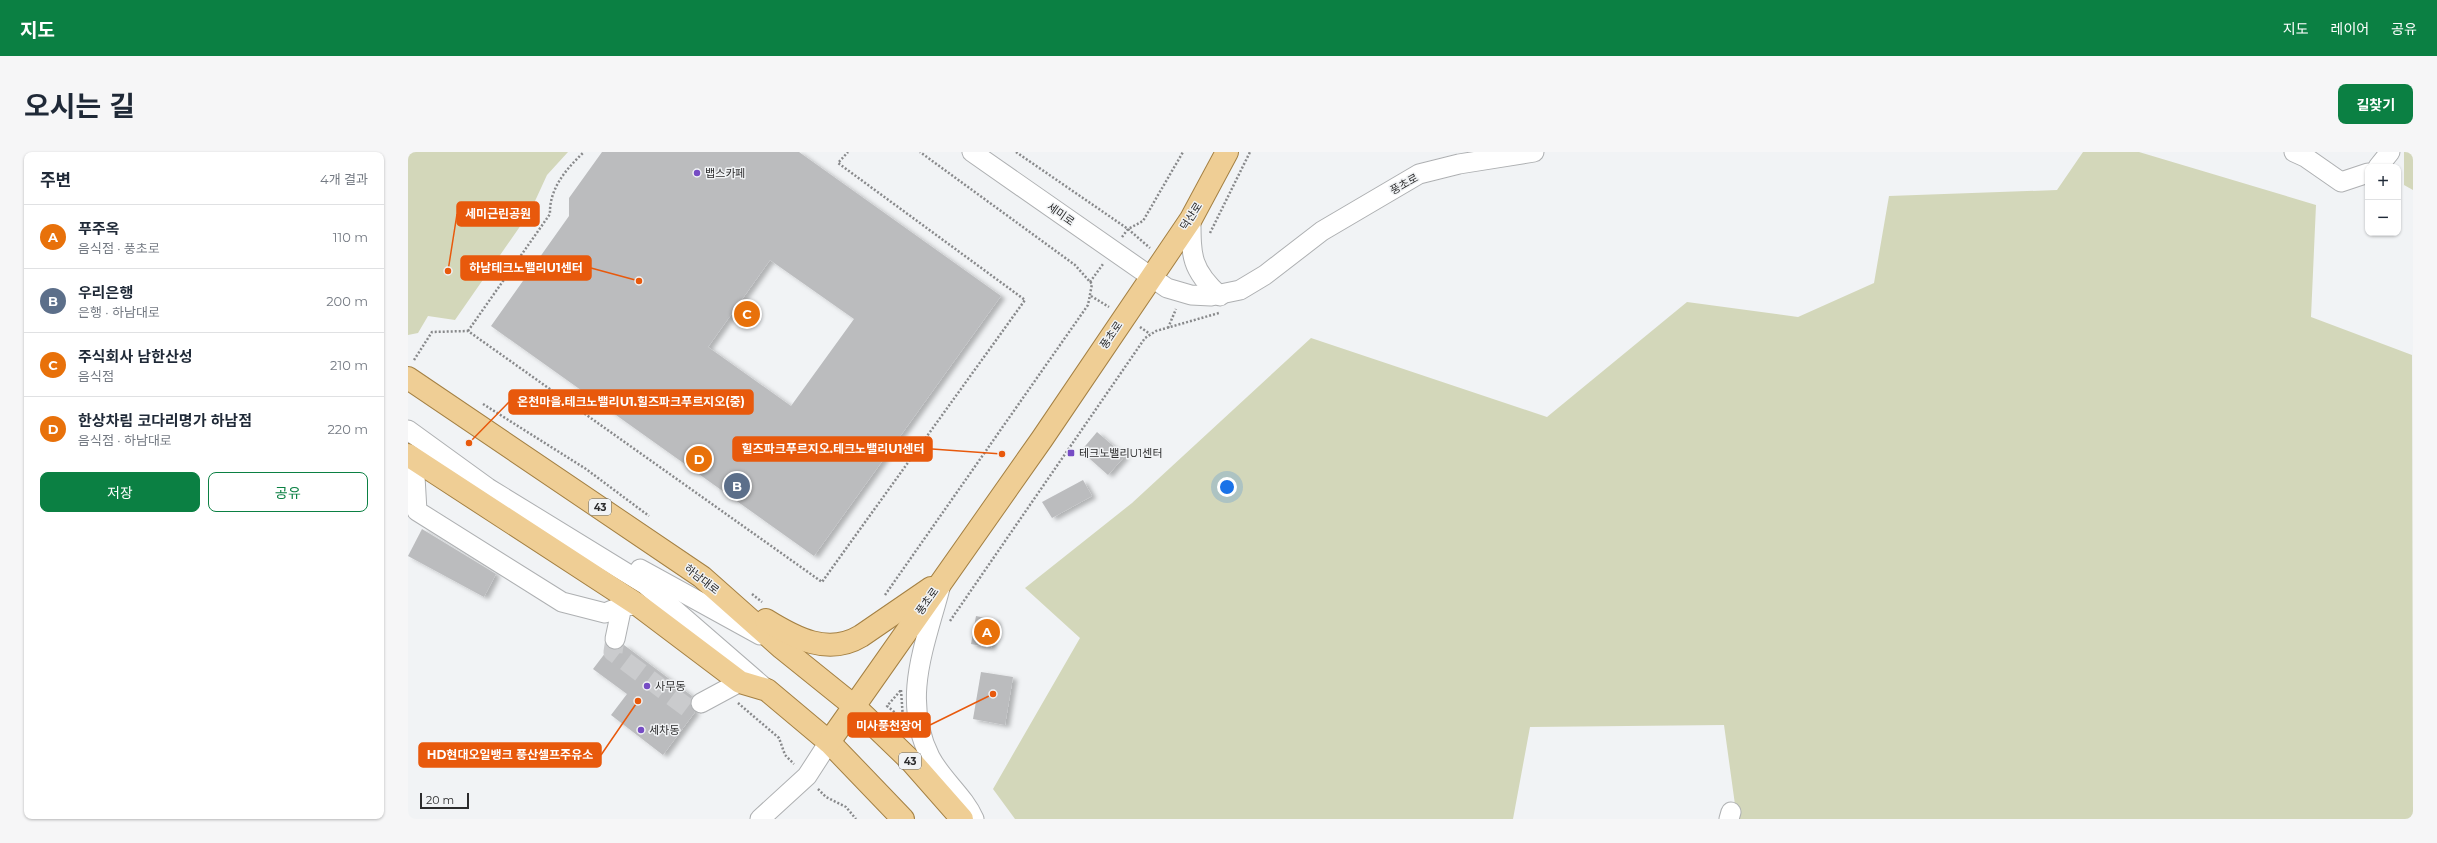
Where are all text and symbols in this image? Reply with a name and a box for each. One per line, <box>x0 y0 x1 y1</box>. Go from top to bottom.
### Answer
text: 지도 <box>20 19 55 42</box>
text: 지도 <box>2283 20 2309 38</box>
text: 레이어 <box>2331 20 2369 38</box>
text: 공유 <box>2391 20 2417 38</box>
button: 길찾기 <box>2338 84 2413 124</box>
text: 오시는 길 <box>24 89 135 123</box>
map controls <box>2365 164 2401 236</box>
button: + <box>2365 164 2401 200</box>
place label: 뱁스카페 <box>705 166 745 180</box>
marker: 뱁스카페 <box>692 168 702 178</box>
text: 주변 <box>40 170 71 190</box>
text: 4개 결과 <box>320 171 368 187</box>
street label: 풍초로 <box>1387 171 1421 197</box>
street label: 덕산로 <box>1177 199 1205 233</box>
street label: 세미로 <box>1045 200 1077 228</box>
button: − <box>2365 200 2401 236</box>
callout: 세미근린공원 <box>457 202 539 226</box>
text: 세미근린공원 <box>465 206 531 221</box>
text: 푸주옥 <box>78 219 119 238</box>
text: A <box>48 229 58 245</box>
text: 110 m <box>333 229 368 245</box>
text: 음식점 · 풍초로 <box>78 240 160 256</box>
callout: 하남테크노밸리U1센터 <box>461 256 591 280</box>
text: 하남테크노밸리U1센터 <box>469 260 583 275</box>
text: 우리은행 <box>78 283 133 302</box>
text: B <box>48 293 58 309</box>
text: 200 m <box>326 293 368 309</box>
pin: C <box>734 299 760 329</box>
text: 은행 · 하남대로 <box>78 304 160 320</box>
street label: 풍초로 <box>1097 318 1125 352</box>
text: 주식회사 남한산성 <box>78 347 193 366</box>
text: C <box>48 357 58 373</box>
text: 210 m <box>330 357 368 373</box>
text: 음식점 <box>78 368 114 384</box>
callout: 온천마을.테크노밸리U1.힐즈파크푸르지오(중) <box>509 390 753 414</box>
text: 온천마을.테크노밸리U1.힐즈파크푸르지오(중) <box>517 394 745 409</box>
text: 한상차림 코다리명가 하남점 <box>78 411 252 430</box>
text: D <box>48 421 58 437</box>
text: 220 m <box>327 421 368 437</box>
text: 음식점 · 하남대로 <box>78 432 172 448</box>
callout: 힐즈파크푸르지오.테크노밸리U1센터 <box>733 437 932 461</box>
text: 힐즈파크푸르지오.테크노밸리U1센터 <box>742 441 924 456</box>
pin: D <box>686 444 712 474</box>
place label: 테크노밸리U1센터 <box>1079 446 1163 460</box>
marker: 테크노밸리U1센터 <box>1066 448 1076 458</box>
pin: B <box>724 471 750 501</box>
button: 저장 <box>40 472 200 512</box>
button: 공유 <box>208 472 368 512</box>
your location <box>1217 477 1237 497</box>
road number: 43 <box>589 499 611 515</box>
street label: 하남대로 <box>682 561 722 597</box>
street label: 풍초로 <box>913 585 941 617</box>
pin: A <box>974 617 1000 647</box>
place label: 사무동 <box>655 679 685 693</box>
marker: 사무동 <box>642 681 652 691</box>
callout: 미사풍천장어 <box>848 713 930 737</box>
text: 미사풍천장어 <box>856 718 922 733</box>
place label: 세차동 <box>649 723 679 737</box>
marker: 세차동 <box>636 725 646 735</box>
callout: HD현대오일뱅크 풍산셀프주유소 <box>419 743 601 767</box>
text: HD현대오일뱅크 풍산셀프주유소 <box>427 747 593 762</box>
road number: 43 <box>899 753 921 769</box>
scale bar <box>420 791 469 810</box>
text: 20 m <box>426 793 454 807</box>

